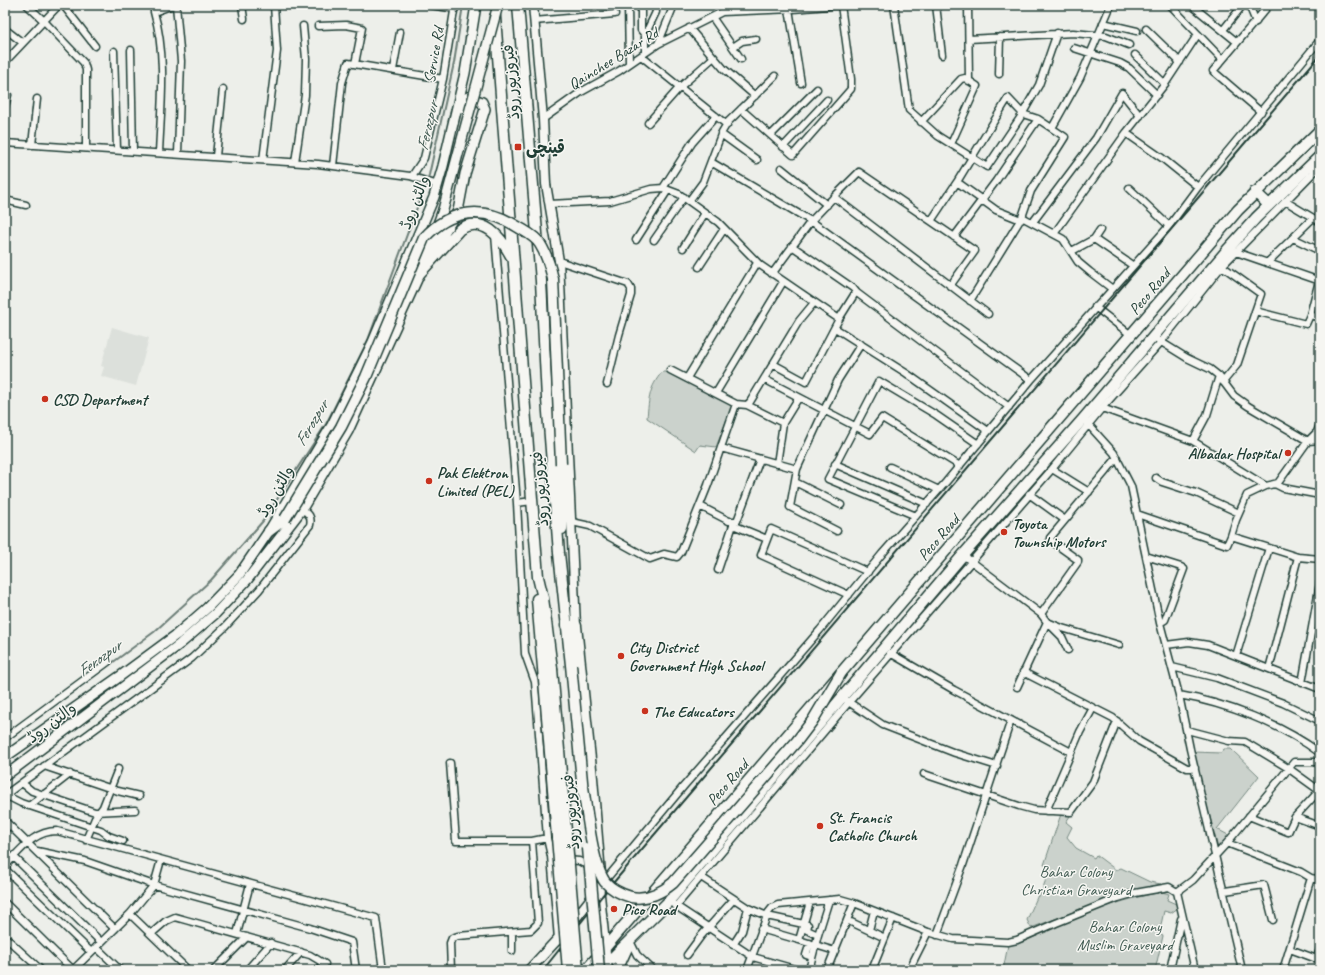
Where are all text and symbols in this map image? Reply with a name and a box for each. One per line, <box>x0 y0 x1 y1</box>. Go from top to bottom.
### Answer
street label: Qainchee Bazar Rd <box>565 22 665 95</box>
street label: Service Rd <box>419 23 449 85</box>
street label: فیروزپور روڈ <box>498 43 524 120</box>
water label: Ferozpur <box>412 97 444 152</box>
place label: قینچی <box>526 138 565 158</box>
marker: قینچی <box>513 142 523 152</box>
street label: والٹن روڈ <box>396 172 434 232</box>
street label: Peco Road <box>1125 262 1177 319</box>
place label: CSD Department <box>53 390 150 410</box>
marker: CSD Department <box>40 394 50 404</box>
water label: Ferozpur <box>290 394 335 450</box>
place label: Albadar Hospital <box>1188 444 1283 464</box>
marker: Albadar Hospital <box>1283 448 1293 458</box>
street label: فیروزپور روڈ <box>527 450 553 527</box>
street label: والٹن روڈ <box>253 462 299 521</box>
place label: Pak Elektron Limited (PEL) <box>437 463 515 501</box>
marker: Pak Elektron Limited (PEL) <box>424 476 434 486</box>
street label: Peco Road <box>913 509 966 565</box>
place label: Toyota Township Motors <box>1012 514 1108 552</box>
marker: Toyota Township Motors <box>999 527 1009 537</box>
water label: Ferozpur <box>73 634 128 681</box>
place label: City District Government High School <box>629 638 766 676</box>
marker: City District Government High School <box>616 651 626 661</box>
street label: والٹن روڈ <box>23 698 80 748</box>
place label: The Educators <box>653 702 735 722</box>
marker: The Educators <box>640 706 650 716</box>
street label: Peco Road <box>702 754 755 810</box>
street label: فیروزپور روڈ <box>558 773 584 850</box>
place label: St. Francis Catholic Church <box>828 808 917 846</box>
marker: St. Francis Catholic Church <box>815 821 825 831</box>
park label: Bahar Colony Christian Graveyard <box>1021 862 1134 900</box>
place label: Pico Road <box>622 900 678 920</box>
marker: Pico Road <box>609 904 619 914</box>
park label: Bahar Colony Muslim Graveyard <box>1077 917 1176 955</box>

